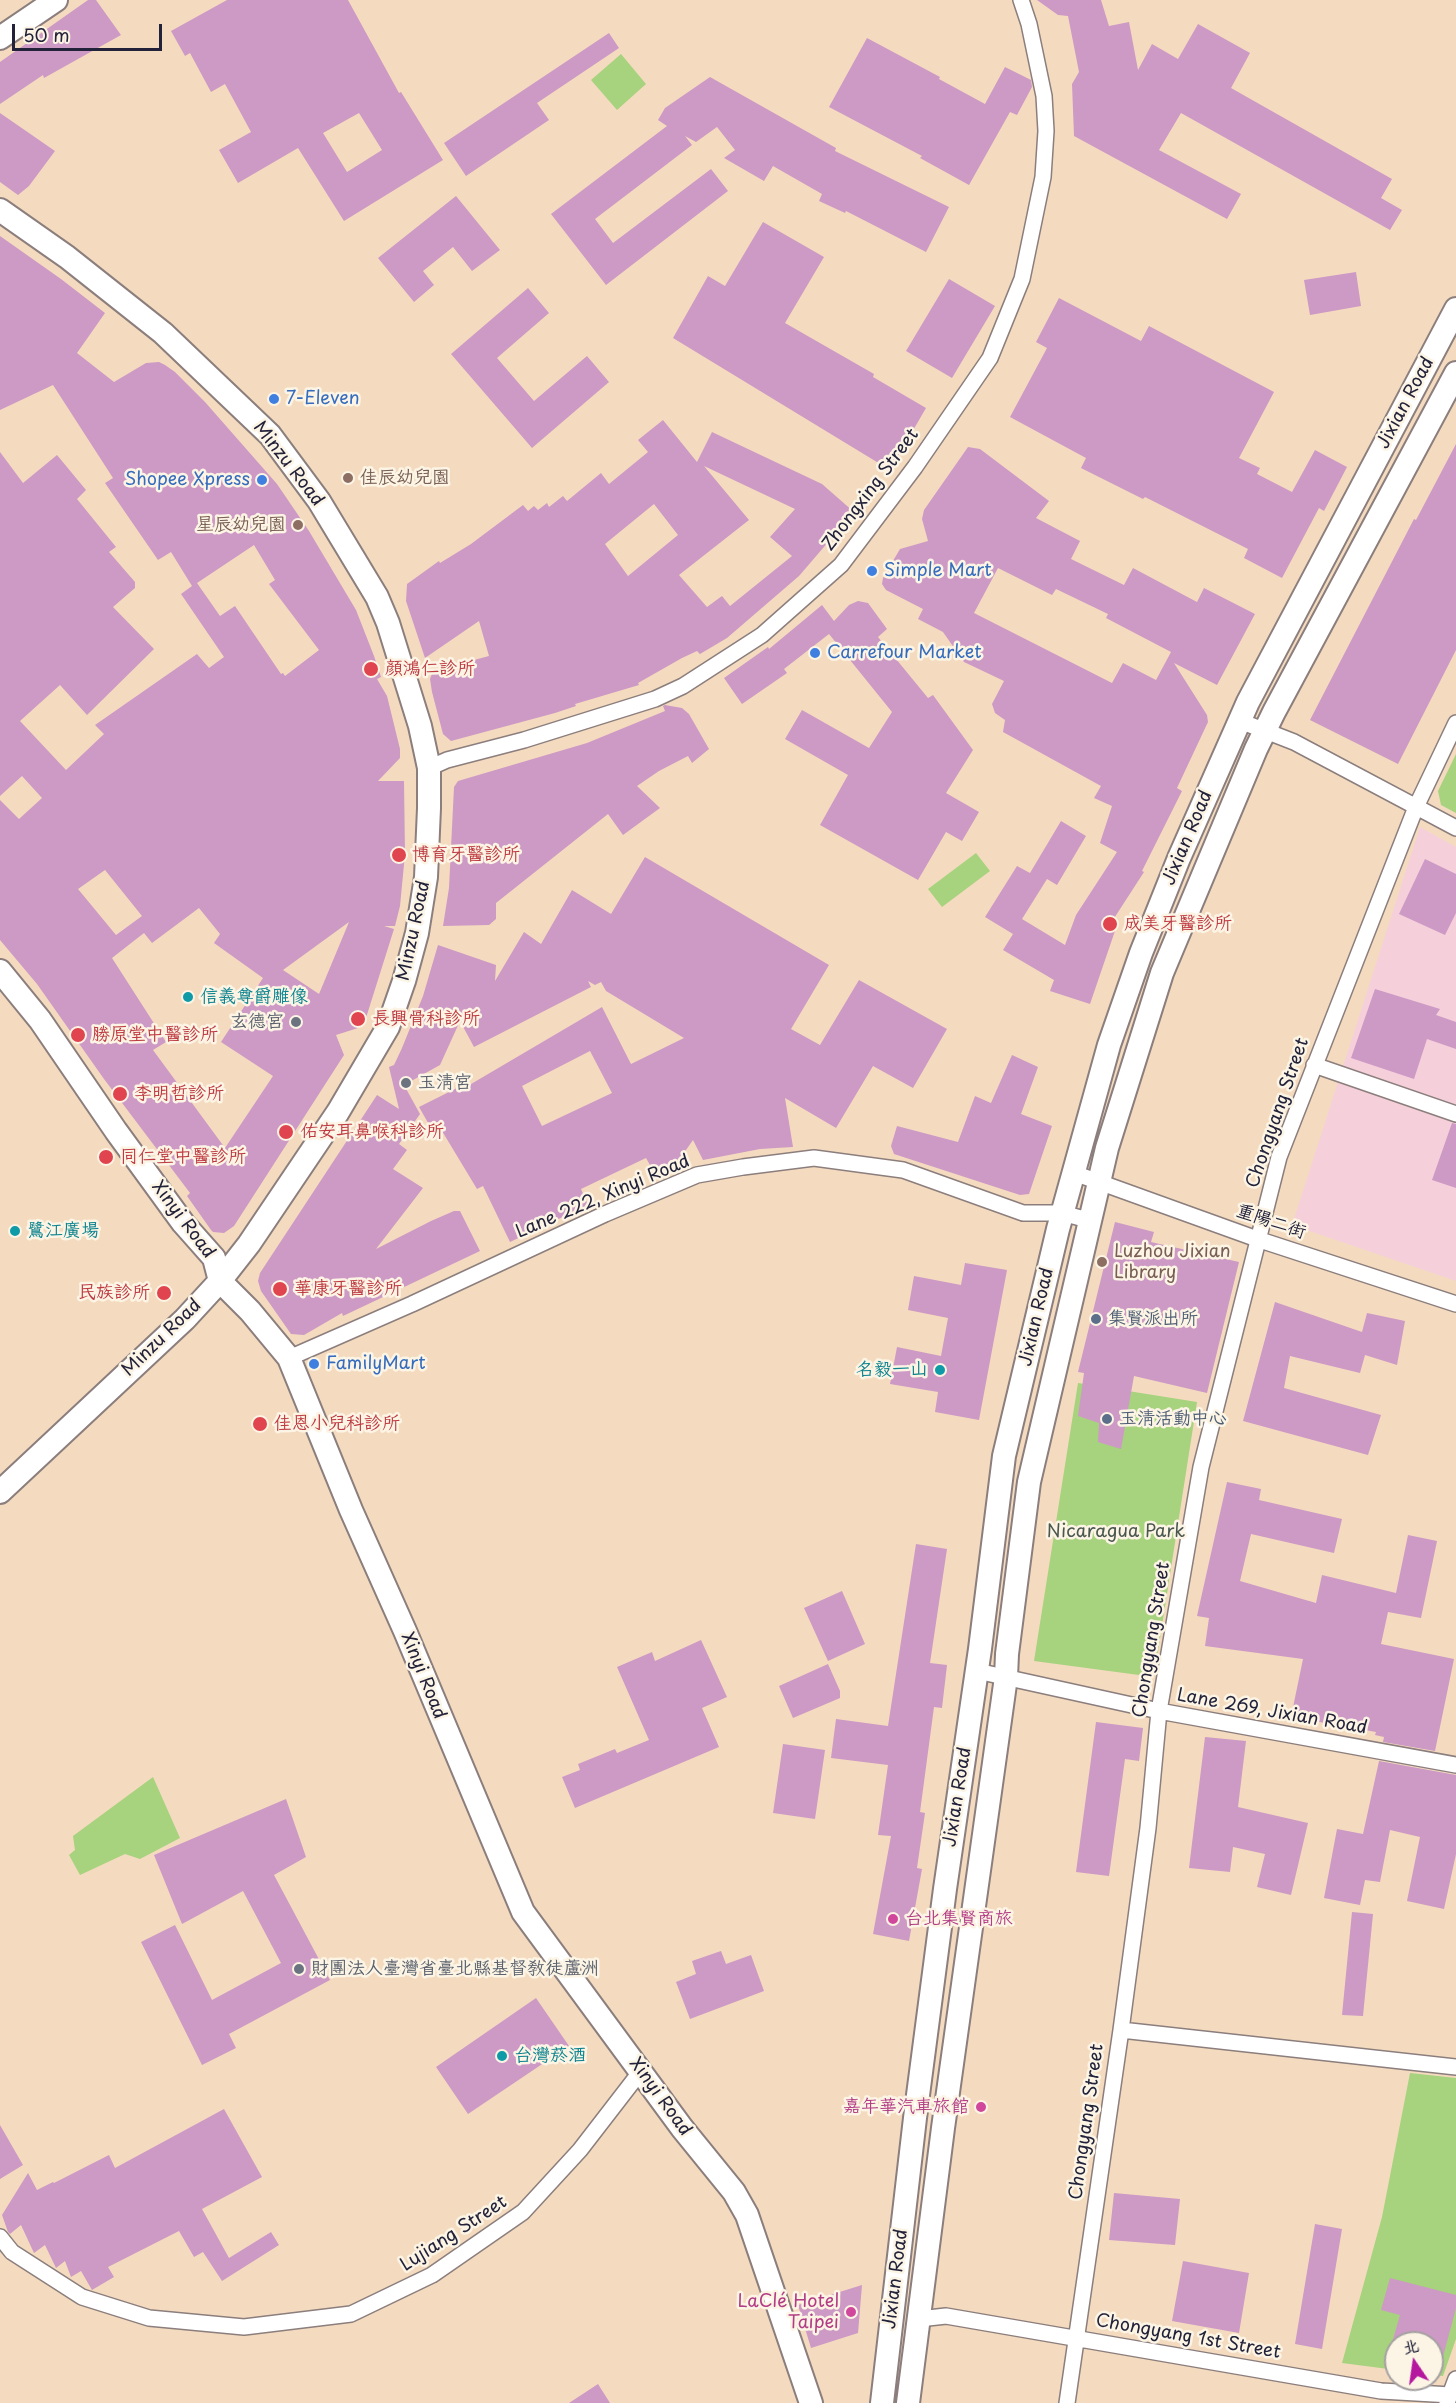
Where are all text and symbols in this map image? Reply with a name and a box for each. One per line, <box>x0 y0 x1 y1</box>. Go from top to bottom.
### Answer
scale bar <box>15 12 165 50</box>
text: 50 m <box>23 21 70 48</box>
street label: Jixian Road <box>1373 354 1439 452</box>
place label: 7-Eleven <box>286 388 360 410</box>
marker: 7-Eleven <box>267 392 281 406</box>
street label: Minzu Road <box>248 417 328 511</box>
street label: Zhongxing Street <box>818 425 924 555</box>
place label: 佳辰幼兒園 <box>360 467 450 489</box>
place label: Shopee Xpress <box>125 469 250 491</box>
marker: 佳辰幼兒園 <box>341 471 355 485</box>
marker: Shopee Xpress <box>255 473 269 487</box>
place label: 星辰幼兒園 <box>196 514 286 536</box>
marker: 星辰幼兒園 <box>291 518 305 532</box>
place label: Simple Mart <box>884 560 992 582</box>
marker: Simple Mart <box>865 564 879 578</box>
place label: Carrefour Market <box>827 642 982 664</box>
marker: Carrefour Market <box>808 646 822 660</box>
place label: 顏鴻仁診所 <box>385 658 475 680</box>
marker: 顏鴻仁診所 <box>362 660 380 678</box>
street label: Jixian Road <box>1158 788 1218 888</box>
place label: 博育牙醫診所 <box>412 844 520 866</box>
marker: 博育牙醫診所 <box>390 846 408 864</box>
street label: Minzu Road <box>393 879 435 983</box>
place label: 成美牙醫診所 <box>1124 913 1232 935</box>
marker: 成美牙醫診所 <box>1101 915 1119 933</box>
place label: 信義尊爵雕像 <box>200 986 308 1008</box>
marker: 信義尊爵雕像 <box>181 990 195 1004</box>
place label: 長興骨科診所 <box>372 1008 480 1030</box>
marker: 長興骨科診所 <box>349 1010 367 1028</box>
place label: 玄德宮 <box>230 1011 284 1033</box>
marker: 玄德宮 <box>289 1015 303 1029</box>
place label: 勝原堂中醫診所 <box>92 1024 218 1046</box>
marker: 勝原堂中醫診所 <box>69 1026 87 1044</box>
street label: Chongyang Street <box>1242 1035 1314 1191</box>
place label: 玉清宮 <box>418 1072 472 1094</box>
marker: 玉清宮 <box>399 1076 413 1090</box>
place label: 李明哲診所 <box>134 1083 224 1105</box>
marker: 李明哲診所 <box>111 1085 129 1103</box>
place label: 佑安耳鼻喉科診所 <box>300 1121 444 1143</box>
marker: 佑安耳鼻喉科診所 <box>277 1123 295 1141</box>
place label: 同仁堂中醫診所 <box>120 1146 246 1168</box>
marker: 同仁堂中醫診所 <box>97 1148 115 1166</box>
street label: Lane 222, Xinyi Road <box>513 1151 693 1243</box>
street label: Xinyi Road <box>147 1177 219 1263</box>
street label: 重陽二街 <box>1233 1200 1309 1244</box>
place label: 鷺江廣場 <box>27 1220 99 1242</box>
marker: 鷺江廣場 <box>8 1224 22 1238</box>
place label: Luzhou Jixian Library <box>1114 1241 1231 1284</box>
marker: Luzhou Jixian Library <box>1095 1255 1109 1269</box>
street label: Jixian Road <box>1015 1266 1059 1368</box>
place label: 華康牙醫診所 <box>294 1278 402 1300</box>
marker: 華康牙醫診所 <box>271 1280 289 1298</box>
place label: 民族診所 <box>78 1282 150 1304</box>
marker: 民族診所 <box>155 1284 173 1302</box>
street label: Minzu Road <box>118 1295 206 1381</box>
place label: 集賢派出所 <box>1108 1308 1198 1330</box>
marker: 集賢派出所 <box>1089 1312 1103 1326</box>
place label: FamilyMart <box>326 1353 425 1375</box>
marker: FamilyMart <box>307 1357 321 1371</box>
place label: 名毅一山 <box>856 1359 928 1381</box>
marker: 名毅一山 <box>933 1363 947 1377</box>
place label: 玉清活動中心 <box>1119 1408 1227 1430</box>
marker: 玉清活動中心 <box>1100 1412 1114 1426</box>
place label: 佳恩小兒科診所 <box>274 1413 400 1435</box>
marker: 佳恩小兒科診所 <box>251 1415 269 1433</box>
park label: Nicaragua Park <box>1047 1521 1185 1543</box>
street label: Chongyang Street <box>1129 1561 1175 1719</box>
street label: Xinyi Road <box>396 1630 450 1722</box>
street label: Lane 269, Jixian Road <box>1175 1685 1369 1739</box>
street label: Jixian Road <box>939 1746 977 1848</box>
place label: 台北集賢商旅 <box>905 1908 1013 1930</box>
marker: 台北集賢商旅 <box>886 1912 900 1926</box>
place label: 財團法人臺灣省臺北縣基督教徒蘆洲 <box>311 1958 599 1980</box>
marker: 財團法人臺灣省臺北縣基督教徒蘆洲 <box>292 1962 306 1976</box>
street label: Chongyang Street <box>1065 2043 1109 2201</box>
place label: 台灣菸酒 <box>514 2045 586 2067</box>
marker: 台灣菸酒 <box>495 2049 509 2063</box>
street label: Xinyi Road <box>624 2054 696 2140</box>
place label: 嘉年華汽車旅館 <box>843 2096 969 2118</box>
marker: 嘉年華汽車旅館 <box>974 2100 988 2114</box>
street label: Lujiang Street <box>397 2192 511 2276</box>
street label: Jixian Road <box>879 2228 913 2330</box>
place label: LaClé Hotel Taipei <box>738 2291 839 2334</box>
marker: LaClé Hotel Taipei <box>844 2305 858 2319</box>
street label: Chongyang 1st Street <box>1094 2310 1282 2364</box>
north arrow <box>1384 2331 1444 2391</box>
text: 北 <box>1400 2332 1421 2359</box>

